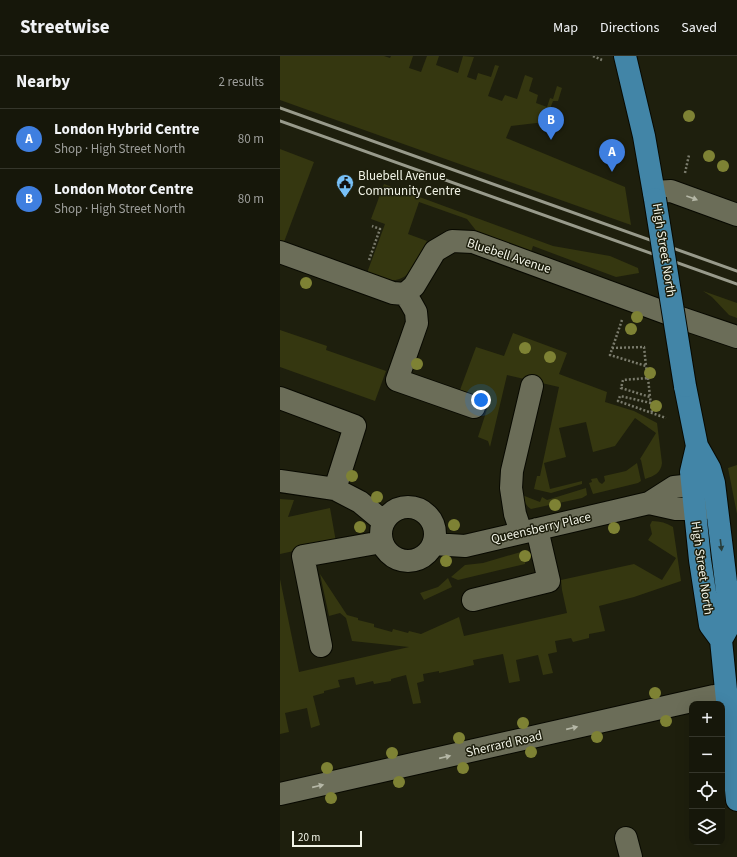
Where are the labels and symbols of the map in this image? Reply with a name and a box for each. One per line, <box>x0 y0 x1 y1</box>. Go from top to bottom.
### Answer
pin: B <box>538 107 564 140</box>
pin: A <box>599 139 625 172</box>
place label: Bluebell Avenue Community Centre <box>358 167 461 200</box>
public building icon: Bluebell Avenue Community Centre <box>335 173 355 198</box>
one-way arrow <box>686 196 698 202</box>
street label: High Street North <box>648 202 680 298</box>
street label: Bluebell Avenue <box>465 234 553 278</box>
your location <box>471 390 491 410</box>
street label: Queensberry Place <box>489 508 593 548</box>
street label: High Street North <box>687 520 717 616</box>
one-way arrow <box>718 539 725 551</box>
one-way arrow <box>565 725 578 731</box>
street label: Sherrard Road <box>464 726 544 762</box>
one-way arrow <box>439 754 451 760</box>
one-way arrow <box>312 782 324 788</box>
scale bar <box>292 829 362 848</box>

